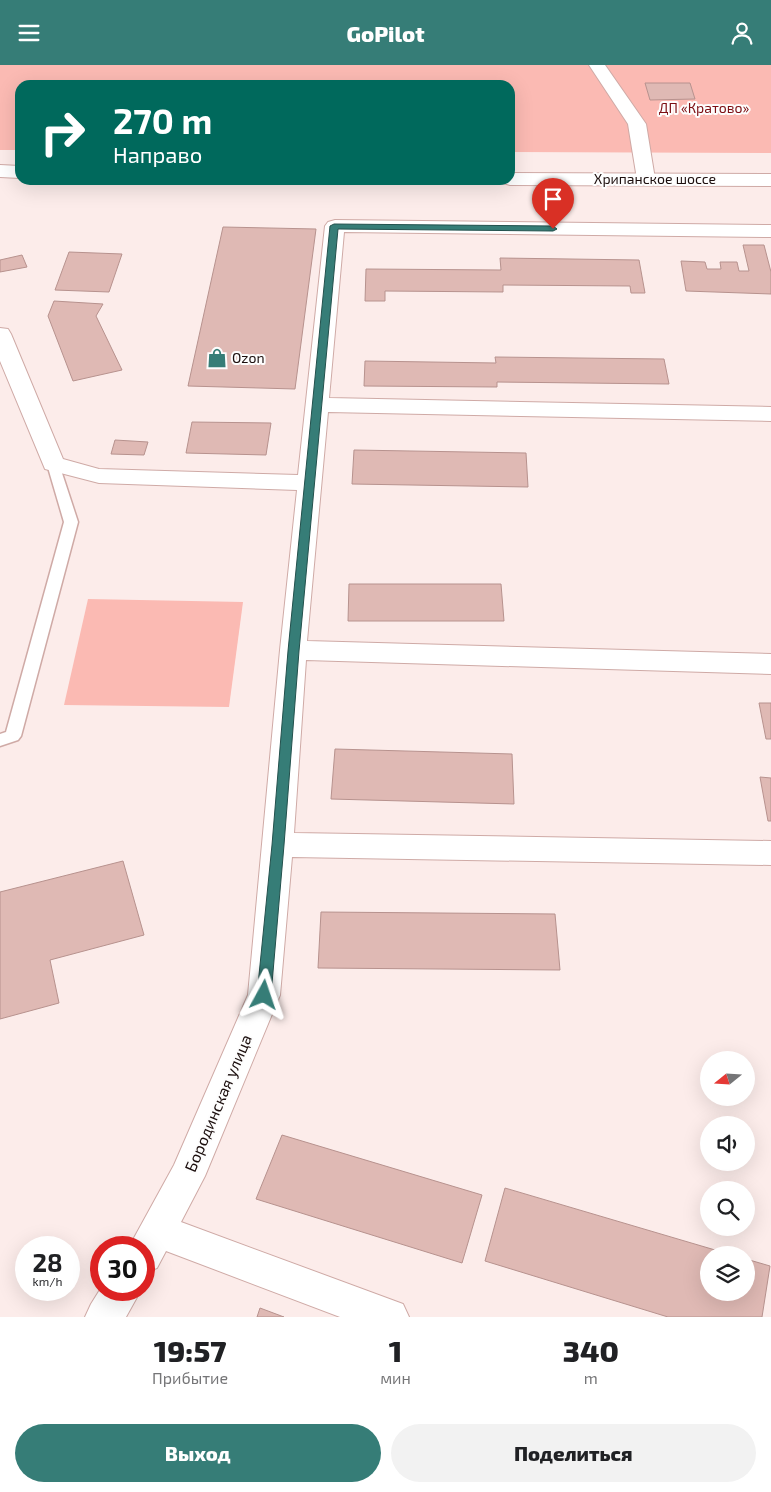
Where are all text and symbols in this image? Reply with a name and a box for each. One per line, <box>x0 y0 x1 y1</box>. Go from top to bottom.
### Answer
icon: menu <box>15 19 43 47</box>
icon: person <box>728 19 756 47</box>
text: GoPilot <box>346 20 425 46</box>
text: 270 m <box>113 99 212 141</box>
park label: ДП «Кратово» <box>659 99 749 116</box>
icon: right <box>30 100 95 165</box>
text: Направо <box>113 141 202 167</box>
street label: Хрипанское шоссе <box>594 170 716 187</box>
pin <box>532 178 574 229</box>
icon: arrive <box>539 185 567 213</box>
shop icon: Ozon <box>206 347 228 369</box>
place label: Ozon <box>232 349 265 366</box>
position arrow <box>237 968 289 1020</box>
street label: Бородинская улица <box>180 1031 256 1175</box>
north arrow <box>700 1051 755 1106</box>
map controls <box>700 1051 755 1301</box>
button: sound <box>700 1116 755 1171</box>
button: search <box>700 1181 755 1236</box>
speed limit sign: 30 <box>90 1236 155 1301</box>
button: layers <box>700 1246 755 1301</box>
text: 28 <box>32 1247 63 1277</box>
text: km/h <box>33 1274 62 1288</box>
text: 19:57 <box>154 1332 226 1368</box>
text: 1 <box>389 1332 402 1368</box>
text: 340 <box>563 1332 619 1368</box>
text: Прибытие <box>152 1368 228 1387</box>
text: мин <box>380 1368 411 1387</box>
text: m <box>584 1368 598 1387</box>
button: Выход <box>15 1424 381 1482</box>
button: Поделиться <box>391 1424 756 1482</box>

